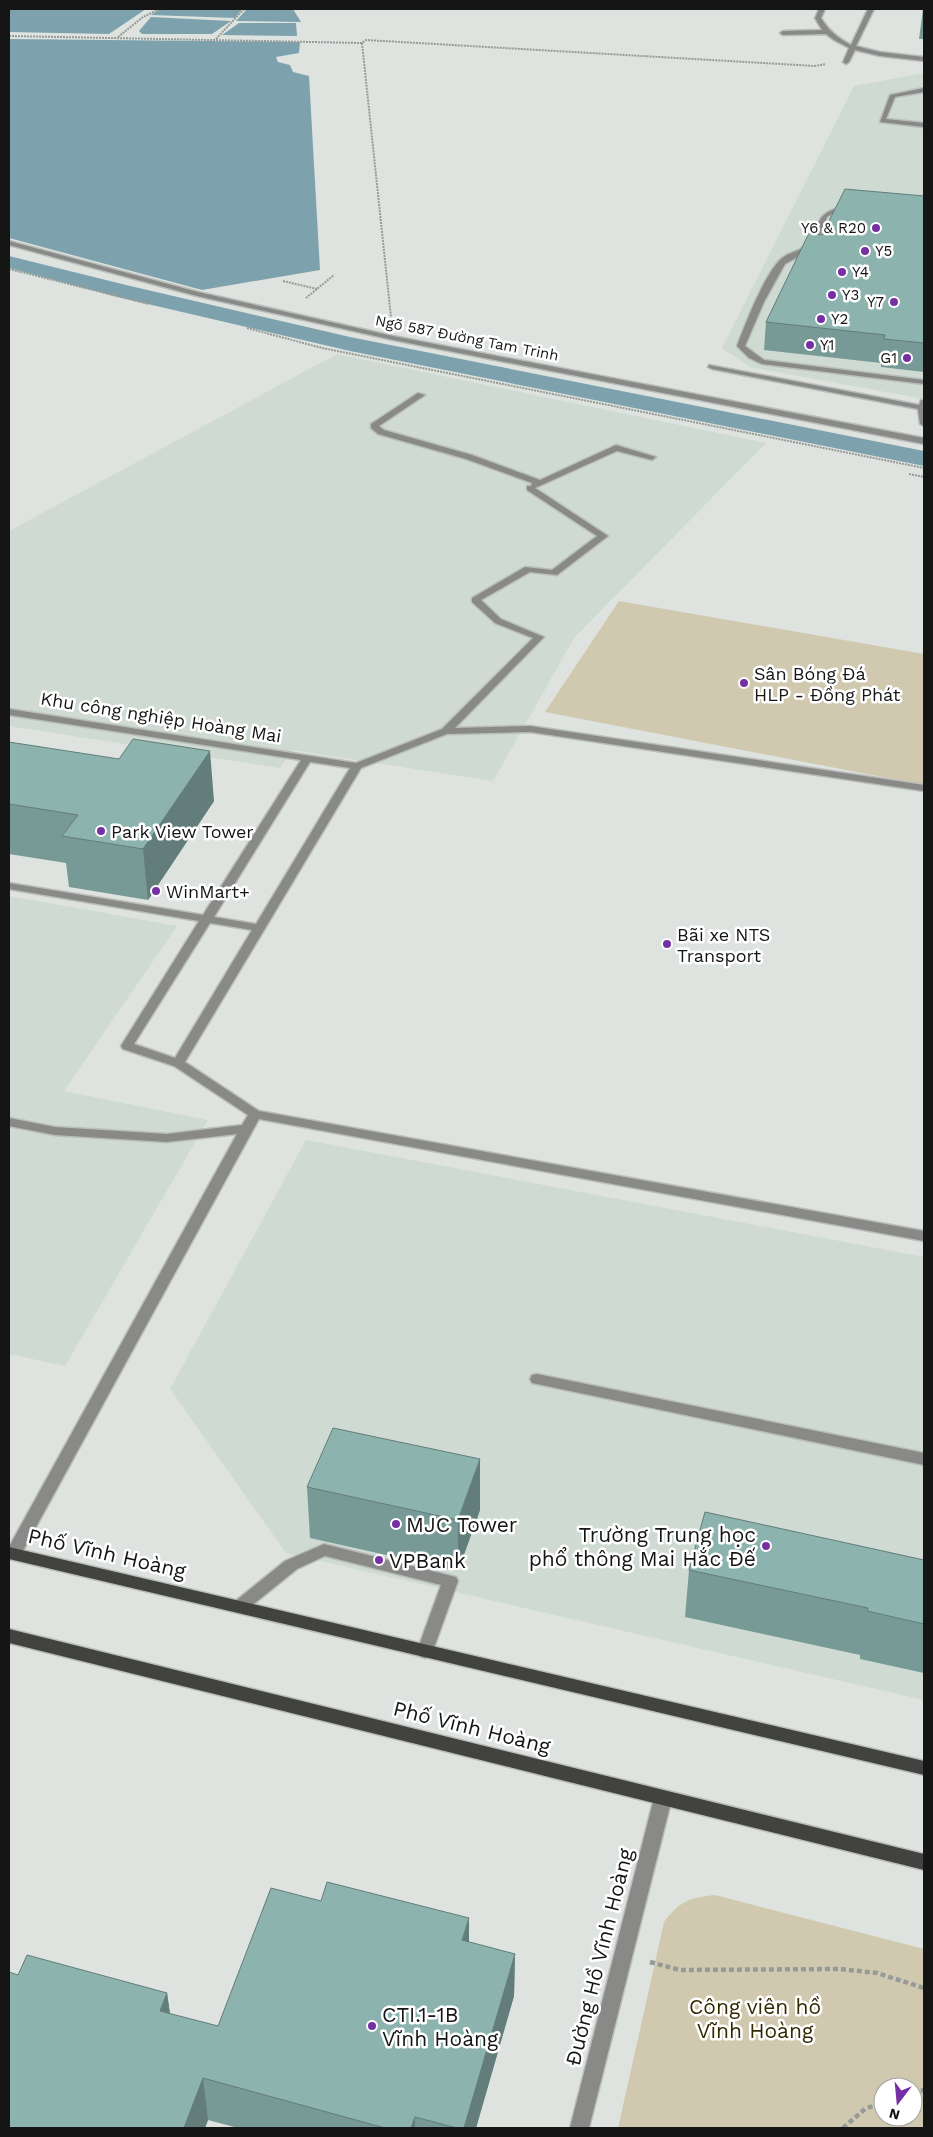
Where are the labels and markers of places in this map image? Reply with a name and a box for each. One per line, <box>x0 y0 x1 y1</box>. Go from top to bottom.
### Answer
place label: Y6 & R20 <box>801 219 866 237</box>
marker: Y6 & R20 <box>870 222 882 234</box>
place label: Y5 <box>875 242 892 260</box>
marker: Y5 <box>859 245 871 257</box>
place label: Y4 <box>852 263 869 281</box>
marker: Y4 <box>836 266 848 278</box>
place label: Y3 <box>842 286 859 304</box>
marker: Y3 <box>826 289 838 301</box>
place label: Y7 <box>867 293 884 311</box>
marker: Y7 <box>888 296 900 308</box>
place label: Y2 <box>831 310 848 328</box>
marker: Y2 <box>815 313 827 325</box>
place label: Y1 <box>820 336 834 354</box>
marker: Y1 <box>804 339 816 351</box>
place label: G1 <box>880 349 897 367</box>
marker: G1 <box>901 352 913 364</box>
place label: Sân Bóng Đá HLP - Đồng Phát <box>754 663 901 705</box>
marker: Sân Bóng Đá HLP - Đồng Phát <box>738 677 750 689</box>
place label: Park View Tower <box>111 821 254 842</box>
marker: Park View Tower <box>95 825 107 837</box>
place label: WinMart+ <box>166 881 250 902</box>
marker: WinMart+ <box>150 885 162 897</box>
place label: Bãi xe NTS Transport <box>677 924 770 966</box>
marker: Bãi xe NTS Transport <box>661 938 673 950</box>
place label: MJC Tower <box>406 1512 518 1537</box>
marker: MJC Tower <box>390 1518 402 1530</box>
place label: Trường Trung học phổ thông Mai Hắc Đế <box>529 1522 756 1571</box>
marker: Trường Trung học phổ thông Mai Hắc Đế <box>760 1540 772 1552</box>
place label: VPBank <box>389 1548 466 1573</box>
marker: VPBank <box>373 1554 385 1566</box>
place label: CTI.1-1B Vĩnh Hoàng <box>382 2002 499 2051</box>
marker: CTI.1-1B Vĩnh Hoàng <box>366 2020 378 2032</box>

